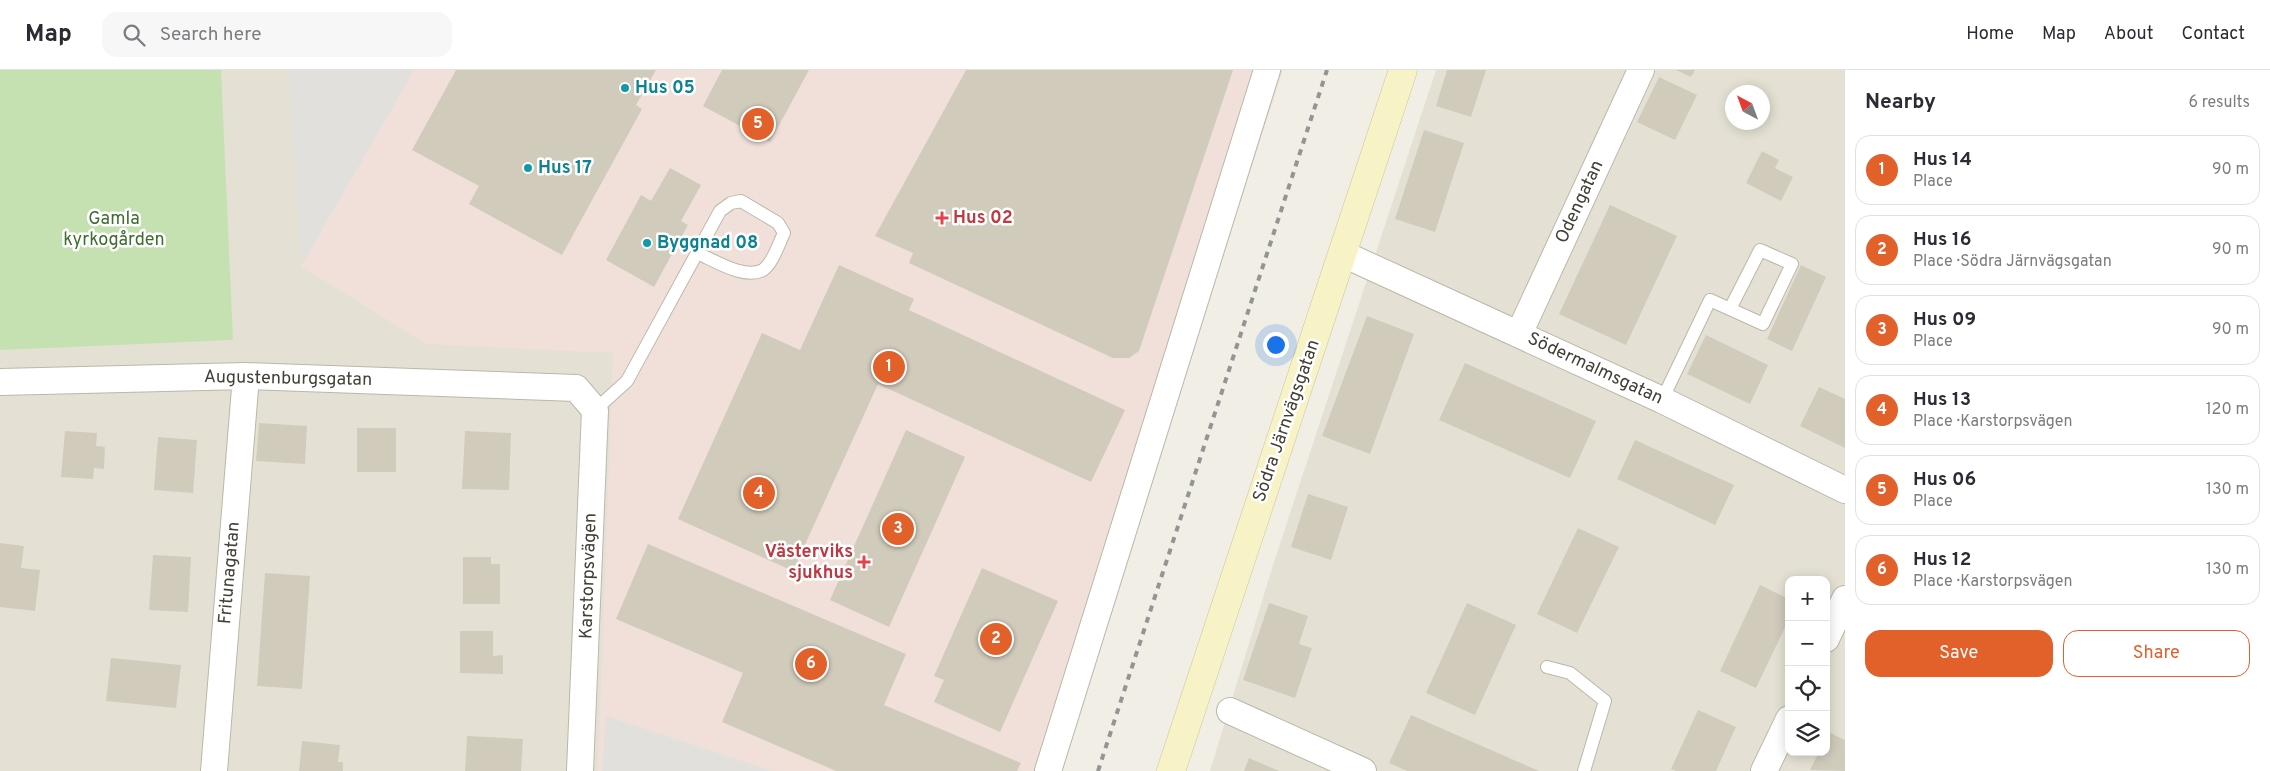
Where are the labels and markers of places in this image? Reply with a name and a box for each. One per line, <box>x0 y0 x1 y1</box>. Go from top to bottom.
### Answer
place label: Hus 05 <box>635 77 695 100</box>
marker: Hus 05 <box>619 82 631 94</box>
pin: 5 <box>742 105 774 143</box>
place label: Hus 17 <box>538 157 592 180</box>
marker: Hus 17 <box>522 162 534 174</box>
place label: Hus 02 <box>953 207 1013 230</box>
marker: Hus 02 <box>935 211 949 225</box>
place label: Byggnad 08 <box>657 232 758 255</box>
marker: Byggnad 08 <box>641 237 653 249</box>
pin: 1 <box>873 348 905 386</box>
pin: 4 <box>743 474 775 512</box>
pin: 3 <box>882 510 914 548</box>
place label: Västerviks sjukhus <box>765 541 853 585</box>
marker: Västerviks sjukhus <box>857 555 871 569</box>
pin: 2 <box>980 620 1012 658</box>
pin: 6 <box>795 645 827 683</box>

